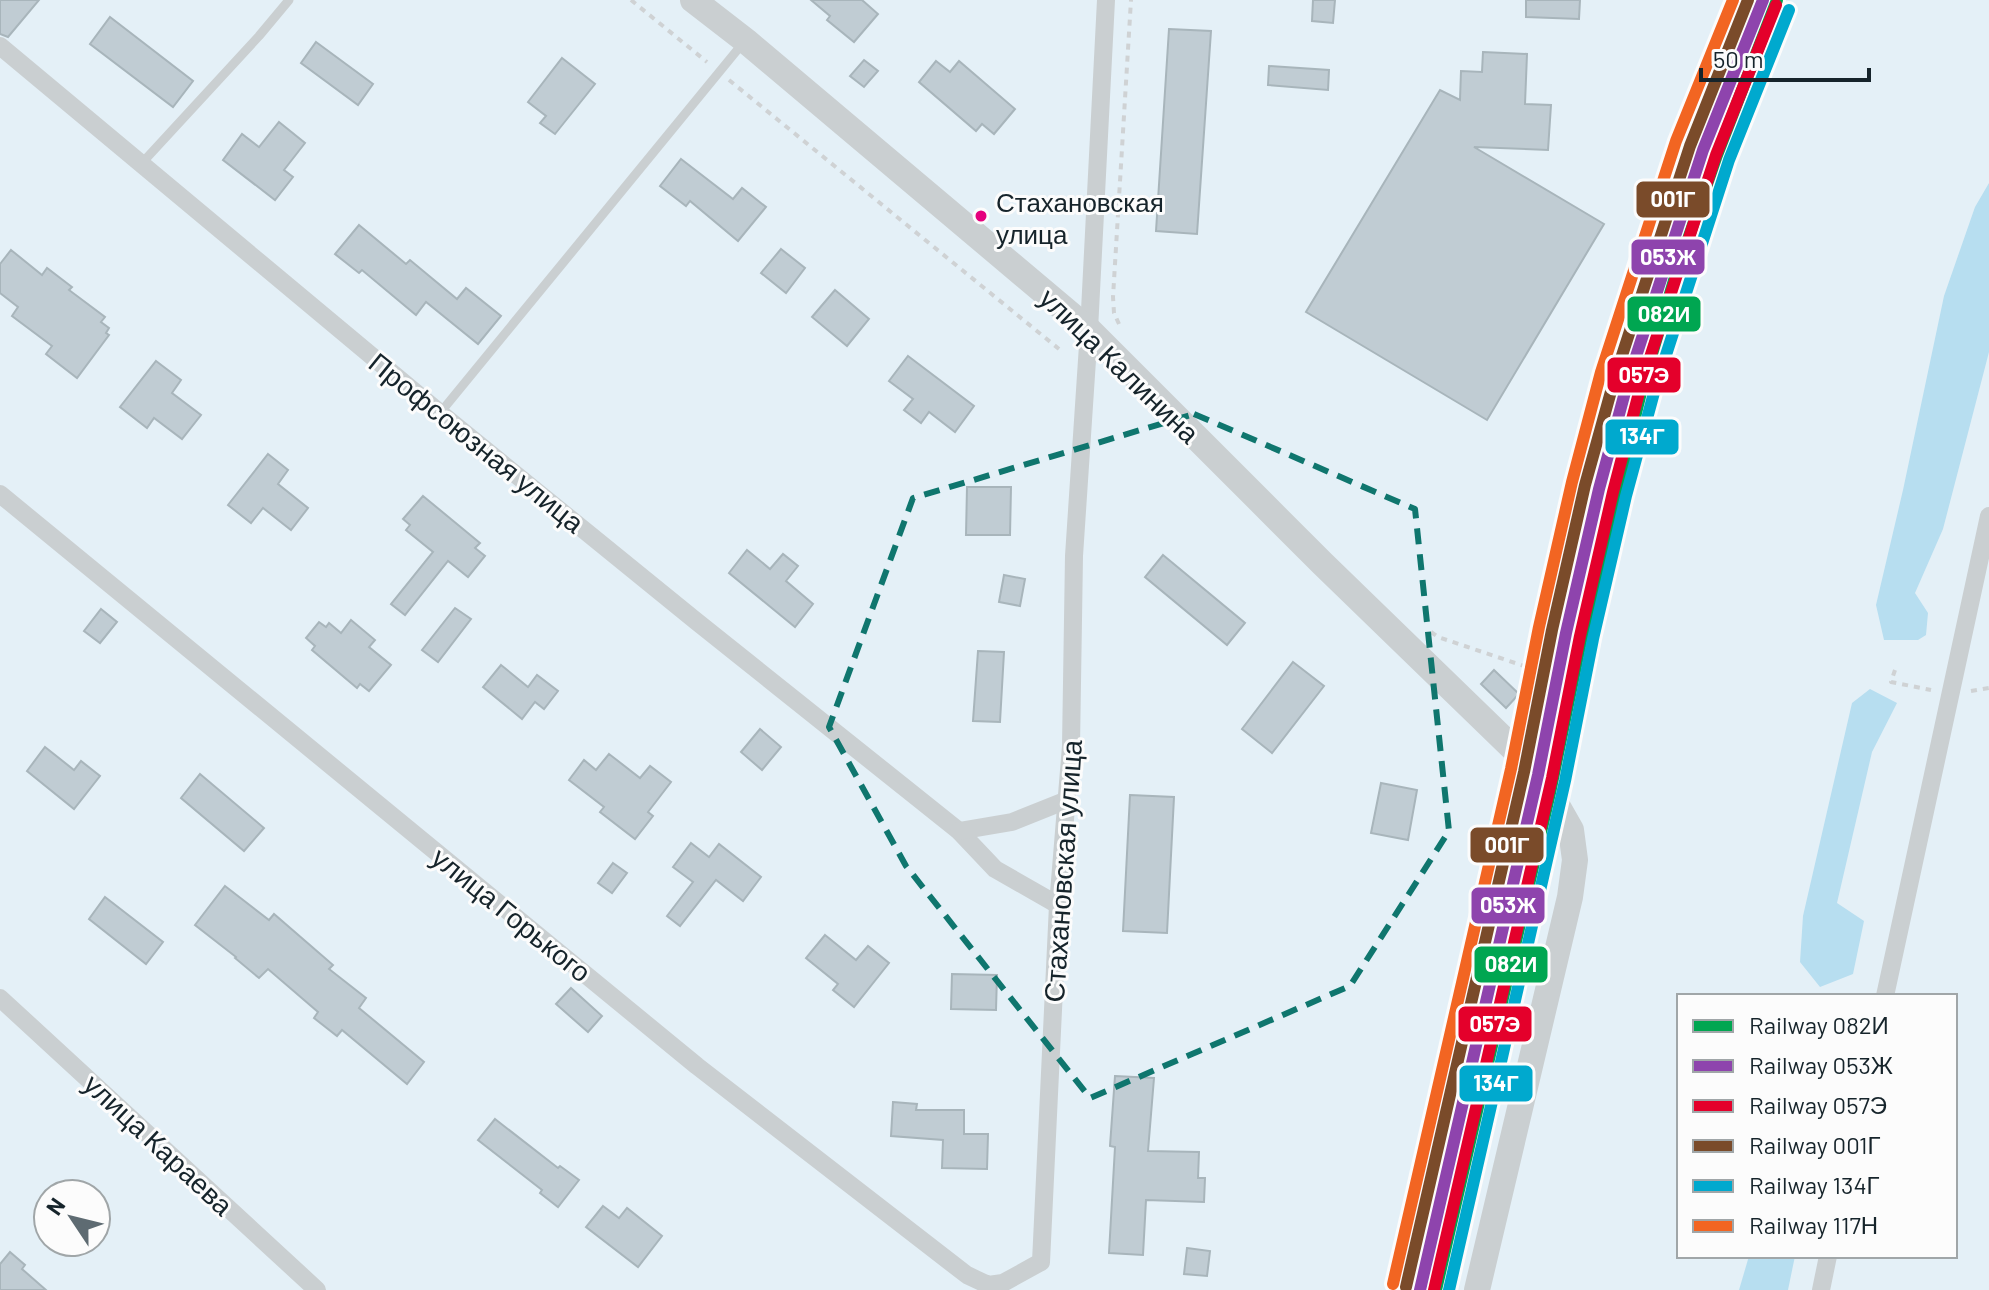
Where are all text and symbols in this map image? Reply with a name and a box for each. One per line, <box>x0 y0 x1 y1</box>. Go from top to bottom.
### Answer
scale bar <box>1701 32 1869 82</box>
text: 50 m <box>1713 44 1764 73</box>
line badge: 001Г <box>1635 180 1711 219</box>
text: 001Г <box>1650 185 1696 211</box>
place label: Стахановская улица <box>996 186 1164 249</box>
marker: Стахановская улица <box>973 208 989 224</box>
line badge: 053Ж <box>1630 238 1706 276</box>
text: 053Ж <box>1640 243 1696 269</box>
street label: улица Калинина <box>1033 280 1207 450</box>
line badge: 082И <box>1626 295 1702 333</box>
text: 082И <box>1638 300 1690 326</box>
street label: Профсоюзная улица <box>363 345 592 539</box>
line badge: 057Э <box>1606 356 1682 394</box>
text: 057Э <box>1619 361 1669 387</box>
line badge: 134Г <box>1604 418 1680 456</box>
text: 134Г <box>1619 422 1665 448</box>
street label: Стахановская улица <box>1036 738 1088 1004</box>
line badge: 001Г <box>1469 826 1545 864</box>
text: 001Г <box>1484 831 1530 857</box>
street label: улица Горького <box>426 839 598 989</box>
line badge: 053Ж <box>1470 886 1546 925</box>
text: 053Ж <box>1480 891 1536 917</box>
line badge: 082И <box>1473 945 1549 984</box>
text: 082И <box>1485 950 1537 976</box>
legend <box>1677 994 1957 1258</box>
line badge: 057Э <box>1457 1005 1533 1043</box>
text: 057Э <box>1470 1010 1520 1036</box>
text: Railway 082И <box>1749 1010 1889 1039</box>
text: Railway 053Ж <box>1749 1050 1893 1079</box>
line badge: 134Г <box>1458 1064 1534 1103</box>
street label: улица Караева <box>77 1066 241 1222</box>
text: 134Г <box>1473 1069 1519 1095</box>
text: Railway 057Э <box>1749 1090 1887 1119</box>
text: Railway 001Г <box>1749 1130 1880 1159</box>
text: Railway 134Г <box>1749 1170 1880 1199</box>
north arrow <box>32 1178 112 1258</box>
text: N <box>40 1193 70 1219</box>
text: Railway 117Н <box>1749 1210 1878 1239</box>

